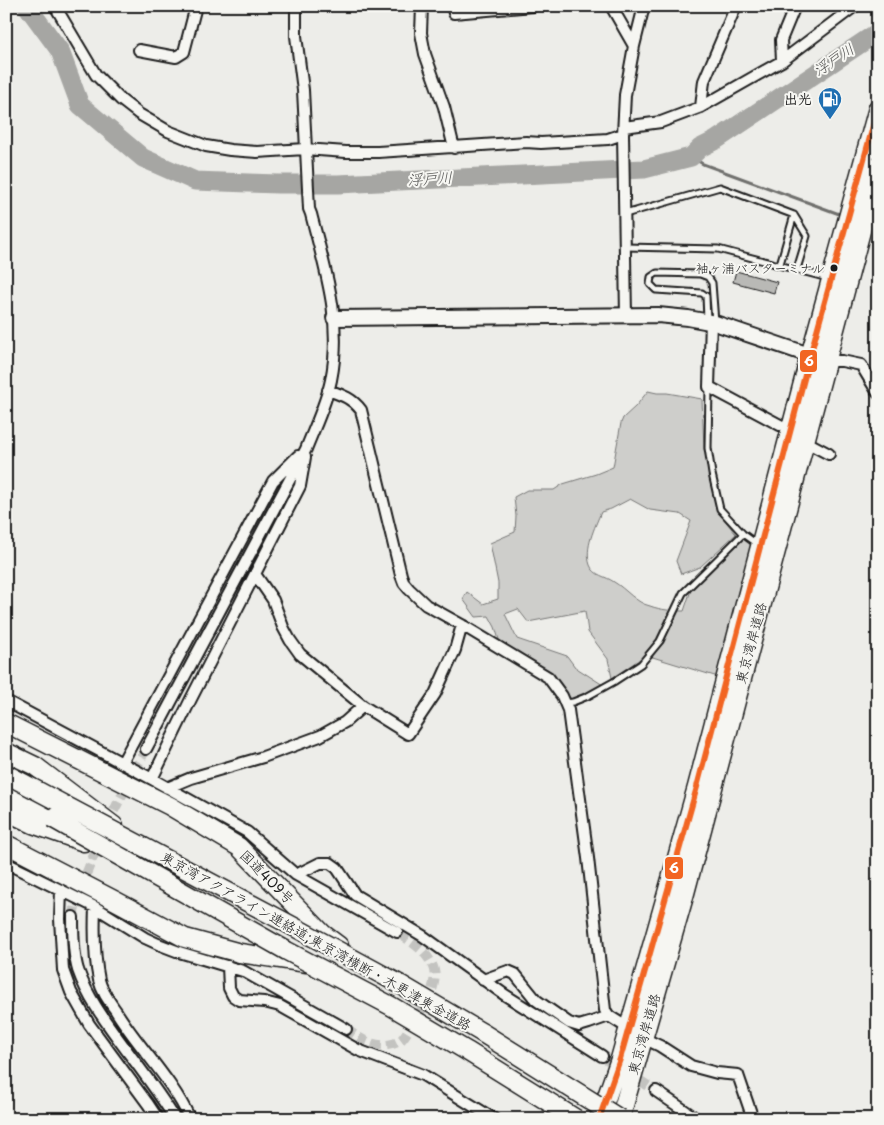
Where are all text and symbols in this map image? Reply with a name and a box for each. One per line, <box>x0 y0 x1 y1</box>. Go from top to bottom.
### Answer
water label: 浮戸川 <box>808 37 858 81</box>
fuel station icon: 出光 <box>817 86 843 120</box>
place label: 出光 <box>784 88 812 109</box>
water label: 浮戸川 <box>407 165 453 190</box>
place label: 袖ヶ浦バスターミナル <box>696 258 825 277</box>
marker: 袖ヶ浦バスターミナル <box>829 263 839 273</box>
line badge: 6 <box>799 349 818 373</box>
text: 6 <box>804 350 814 371</box>
street label: 東京湾岸道路 <box>730 600 772 686</box>
street label: 国道409号 <box>235 845 299 909</box>
street label: 東京湾アクアライン連絡道;東京湾横断・木更津東金道路 <box>157 846 476 1035</box>
line badge: 6 <box>664 856 684 880</box>
text: 6 <box>669 857 679 878</box>
street label: 東京湾岸道路 <box>622 991 665 1077</box>

